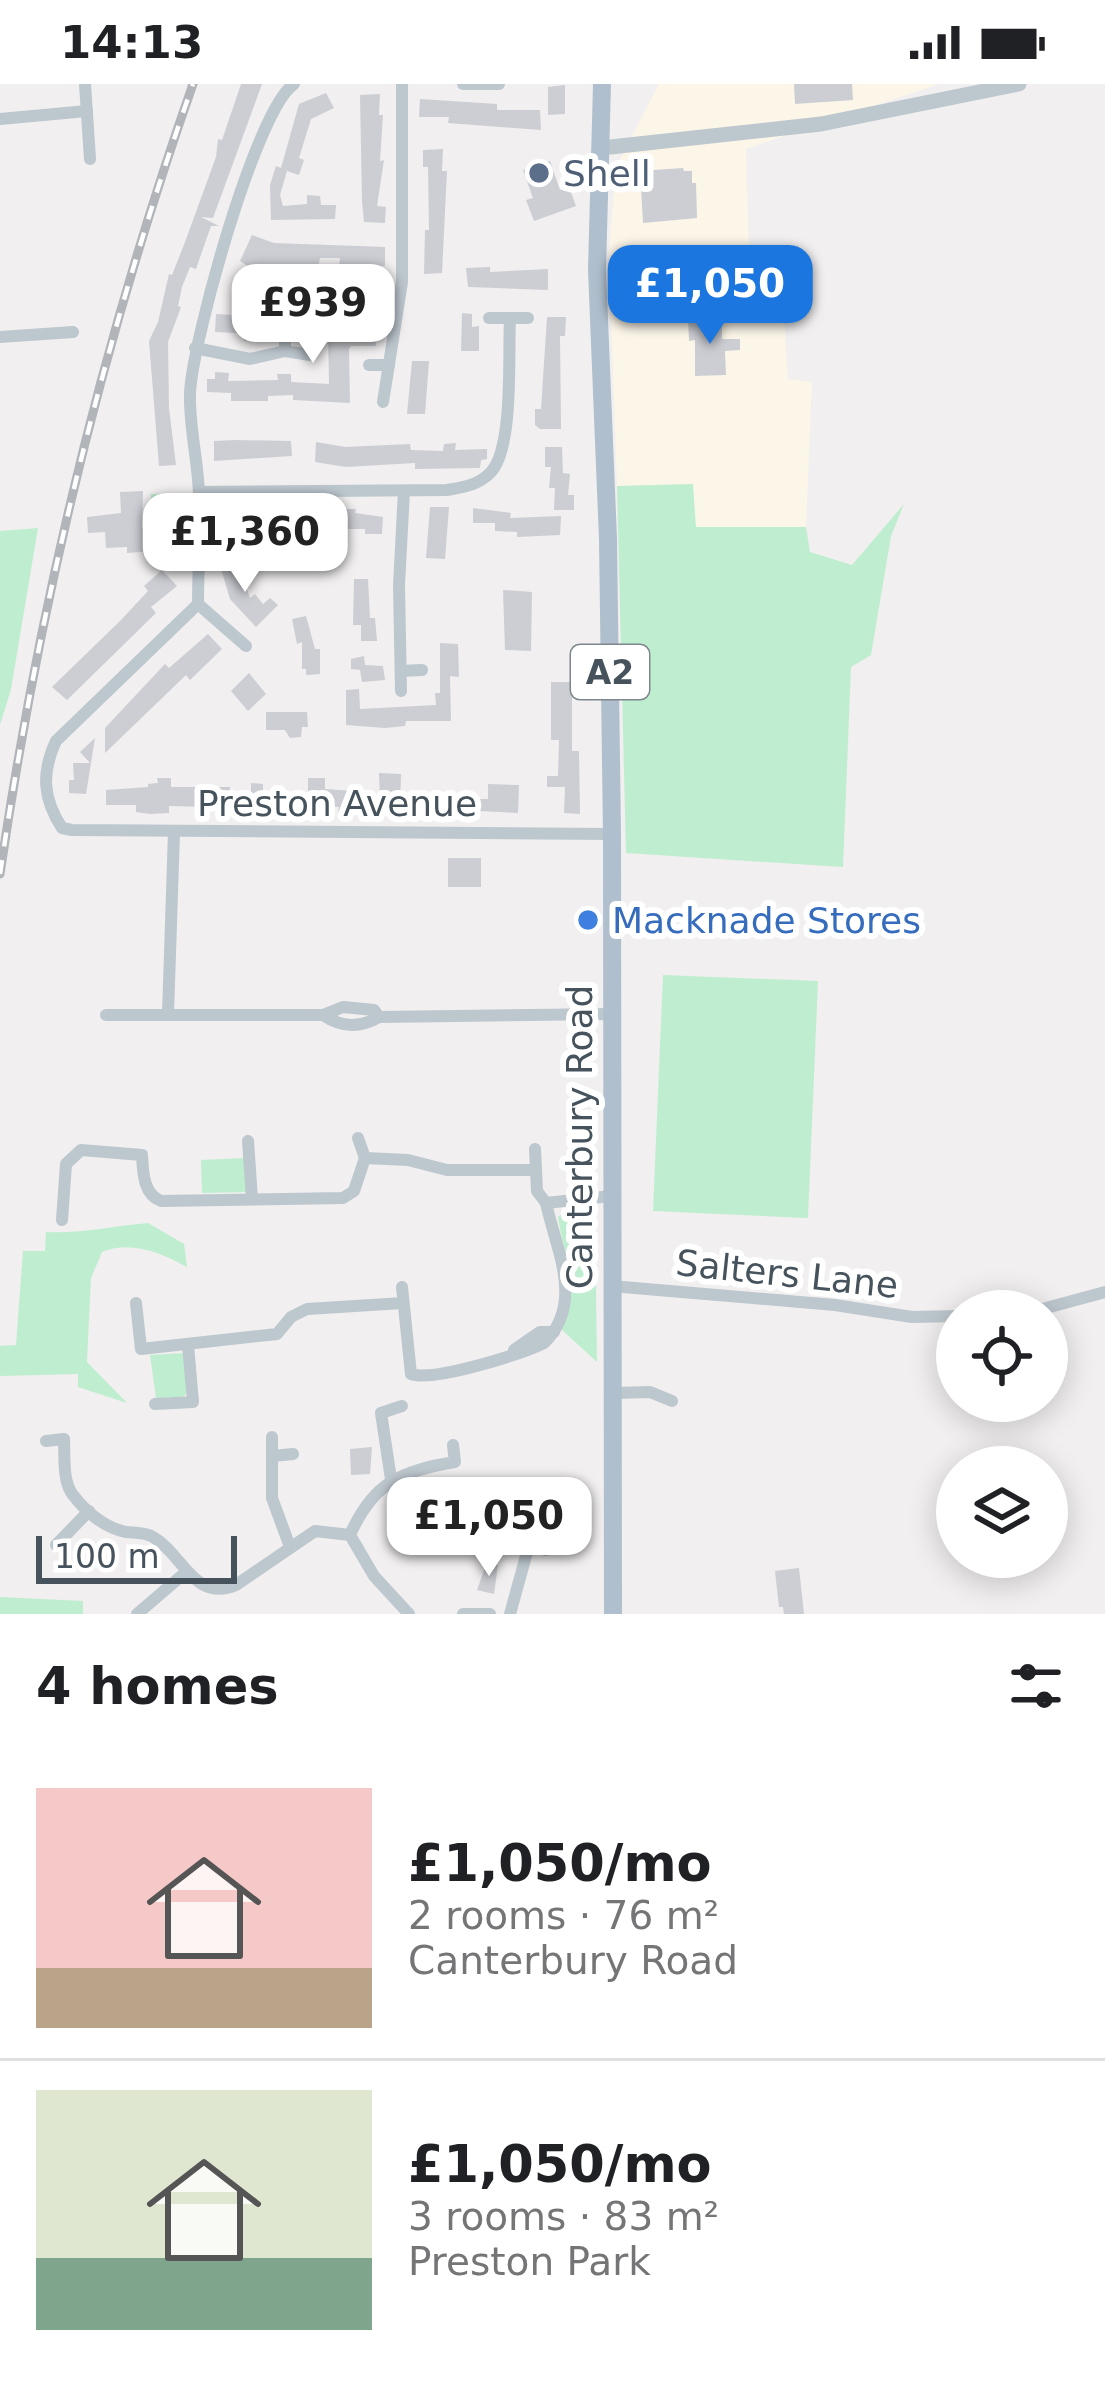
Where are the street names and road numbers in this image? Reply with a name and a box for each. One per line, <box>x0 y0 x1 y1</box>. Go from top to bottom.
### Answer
road number: A2 <box>571 645 649 699</box>
street label: Preston Avenue <box>197 783 477 824</box>
street label: Canterbury Road <box>559 985 600 1289</box>
street label: Salters Lane <box>674 1242 900 1306</box>

